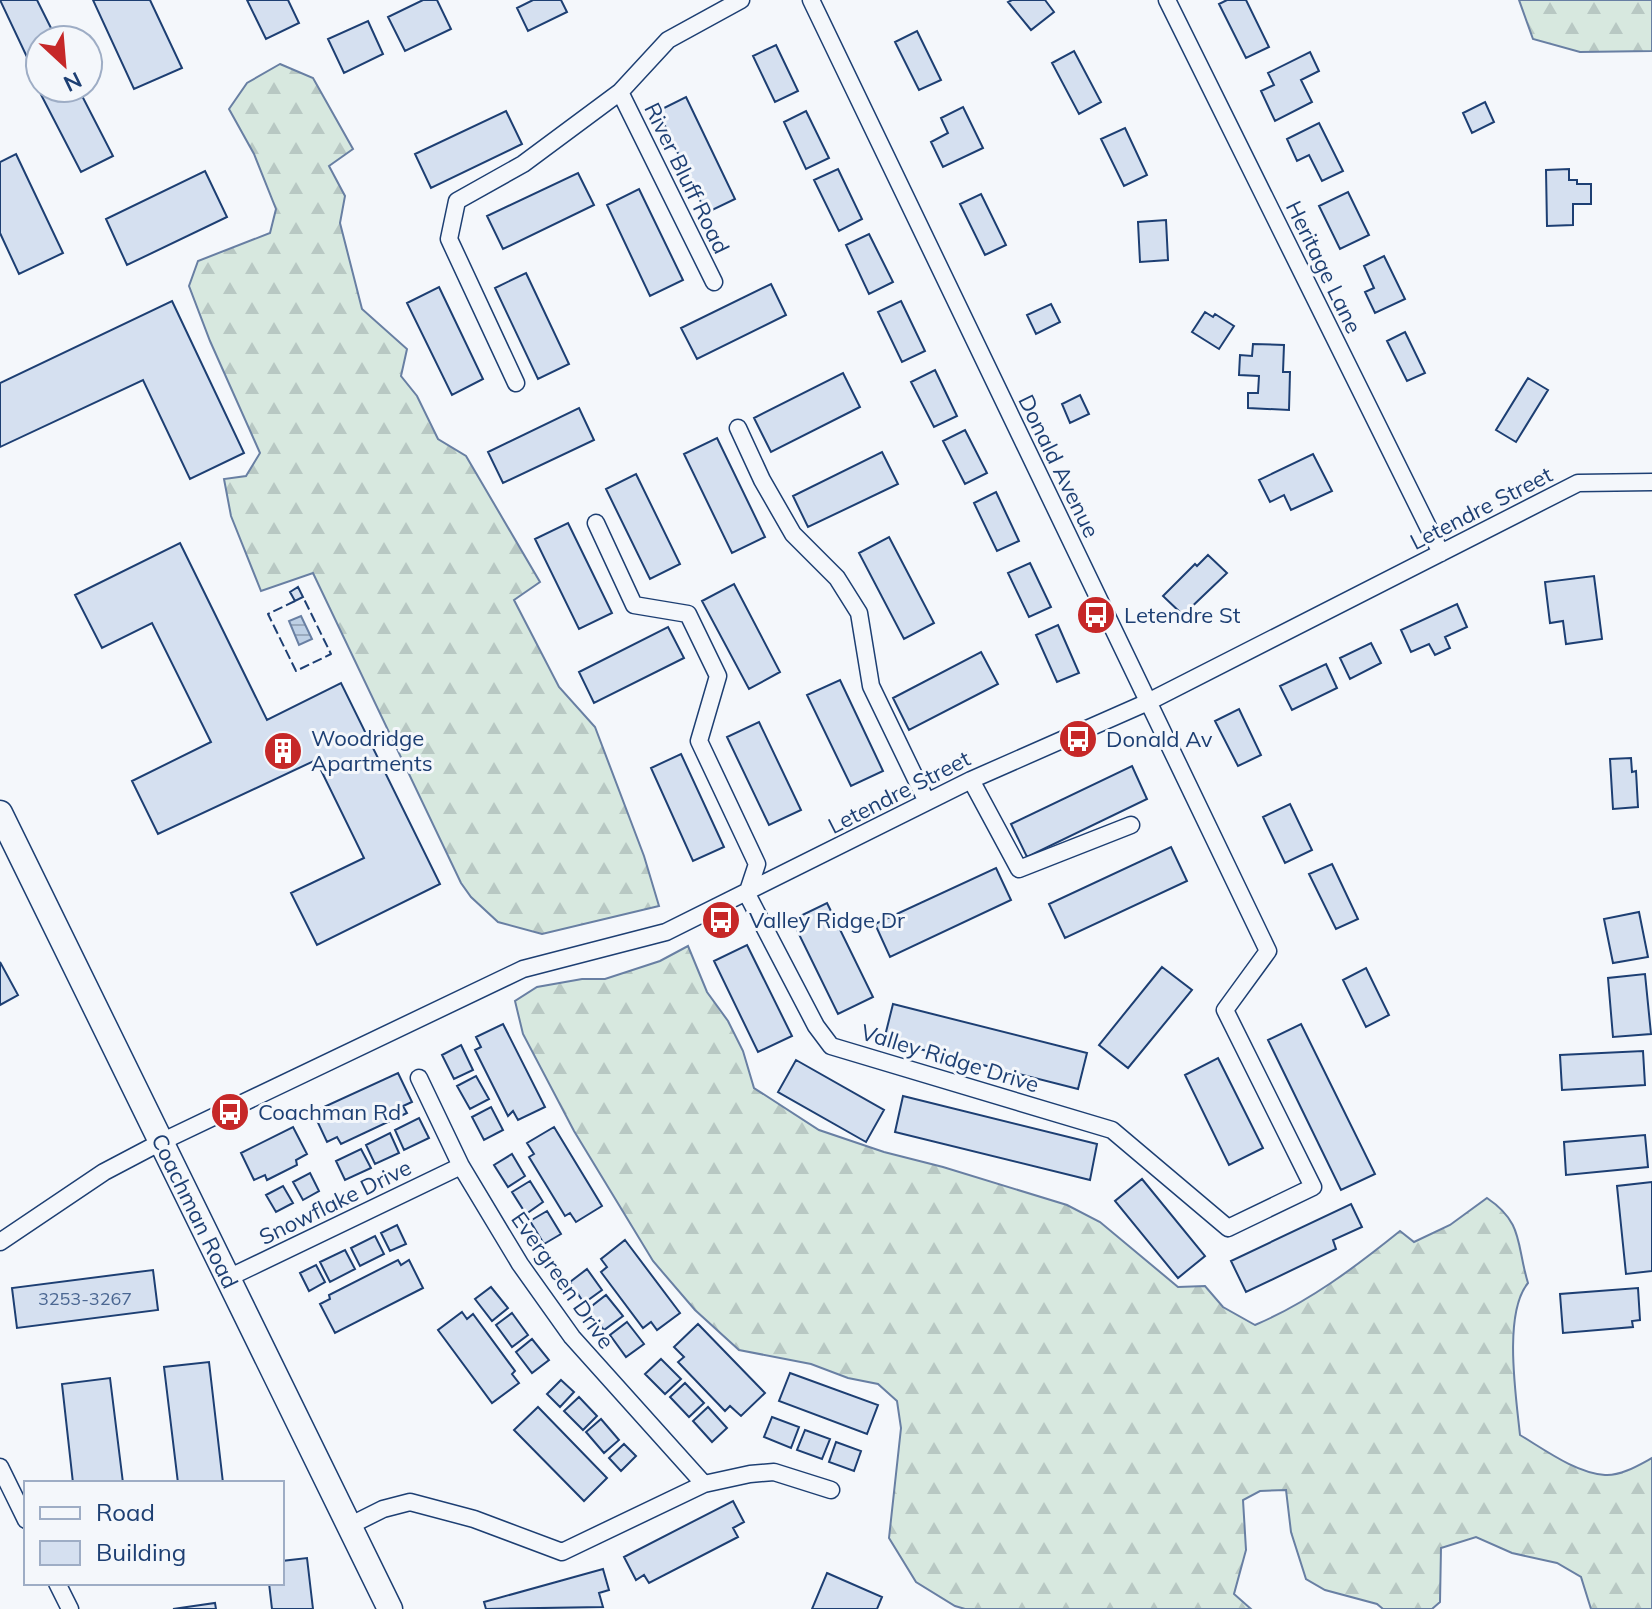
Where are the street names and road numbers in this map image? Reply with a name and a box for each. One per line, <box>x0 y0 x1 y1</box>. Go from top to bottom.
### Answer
street label: River Bluff Road <box>638 98 736 258</box>
street label: Heritage Lane <box>1280 196 1368 338</box>
street label: Donald Avenue <box>1012 390 1106 542</box>
street label: Letendre Street <box>1405 460 1557 556</box>
street label: Letendre Street <box>823 744 975 840</box>
street label: Valley Ridge Drive <box>858 1018 1042 1098</box>
street label: Coachman Road <box>145 1129 245 1293</box>
street label: Snowflake Drive <box>254 1153 416 1251</box>
street label: Evergreen Drive <box>505 1206 621 1354</box>

